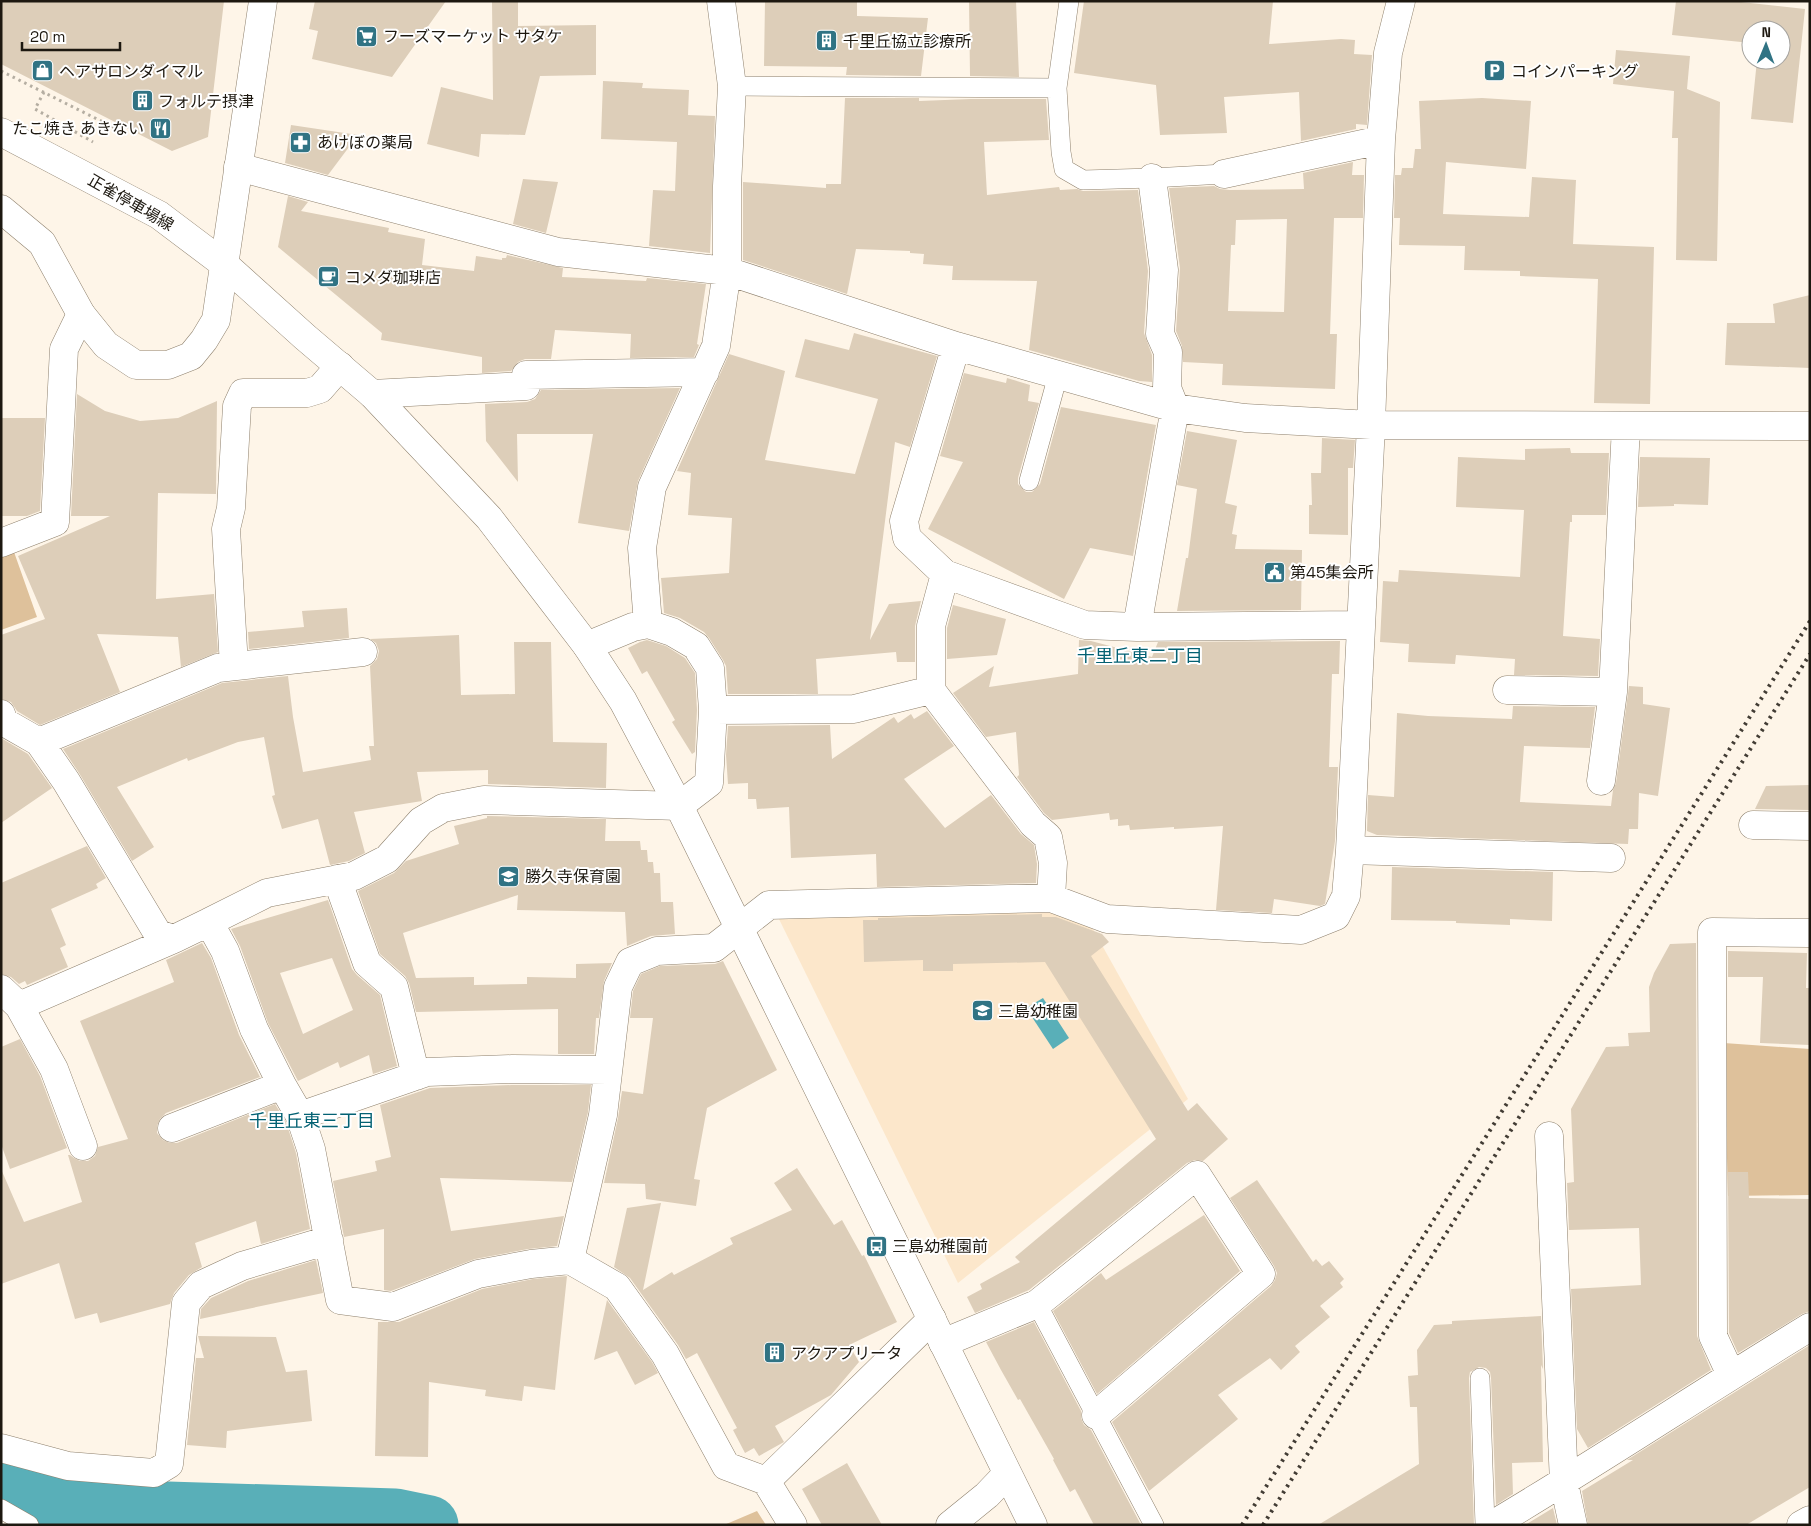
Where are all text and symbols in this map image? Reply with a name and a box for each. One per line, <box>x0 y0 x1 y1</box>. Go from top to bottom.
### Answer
scale bar <box>22 20 120 52</box>
north arrow <box>1741 20 1791 70</box>
text: N <box>1761 23 1771 41</box>
supermarket icon: フーズマーケット サタケ <box>355 24 379 48</box>
place label: フーズマーケット サタケ <box>383 26 562 47</box>
text: 20 m <box>30 27 65 46</box>
building icon: 千里丘協立診療所 <box>815 29 839 53</box>
place label: 千里丘協立診療所 <box>843 31 971 52</box>
shop icon: ヘアサロンダイマル <box>31 59 55 83</box>
parking icon: コインパーキング <box>1483 59 1507 83</box>
place label: ヘアサロンダイマル <box>59 61 203 82</box>
place label: コインパーキング <box>1511 61 1639 82</box>
building icon: フォルテ摂津 <box>130 89 154 113</box>
place label: フォルテ摂津 <box>158 91 254 112</box>
restaurant icon: たこ焼き あきない <box>148 116 172 140</box>
place label: たこ焼き あきない <box>12 118 144 139</box>
pharmacy icon: あけぼの薬局 <box>289 130 313 154</box>
place label: あけぼの薬局 <box>317 132 413 153</box>
street label: 正雀停車場線 <box>84 169 178 236</box>
cafe icon: コメダ珈琲店 <box>317 265 341 289</box>
place label: コメダ珈琲店 <box>345 267 441 288</box>
public building icon: 第45集会所 <box>1262 560 1286 584</box>
place label: 第45集会所 <box>1290 562 1374 583</box>
district label: 千里丘東二丁目 <box>1077 644 1203 667</box>
school or university icon: 勝久寺保育園 <box>497 864 521 888</box>
place label: 勝久寺保育園 <box>525 866 621 887</box>
school or university icon: 三島幼稚園 <box>970 999 994 1023</box>
place label: 三島幼稚園 <box>998 1001 1078 1022</box>
district label: 千里丘東三丁目 <box>249 1109 375 1132</box>
bus stop icon: 三島幼稚園前 <box>864 1234 888 1258</box>
place label: 三島幼稚園前 <box>892 1236 988 1257</box>
building icon: アクアプリータ <box>763 1341 787 1365</box>
place label: アクアプリータ <box>791 1343 902 1364</box>

